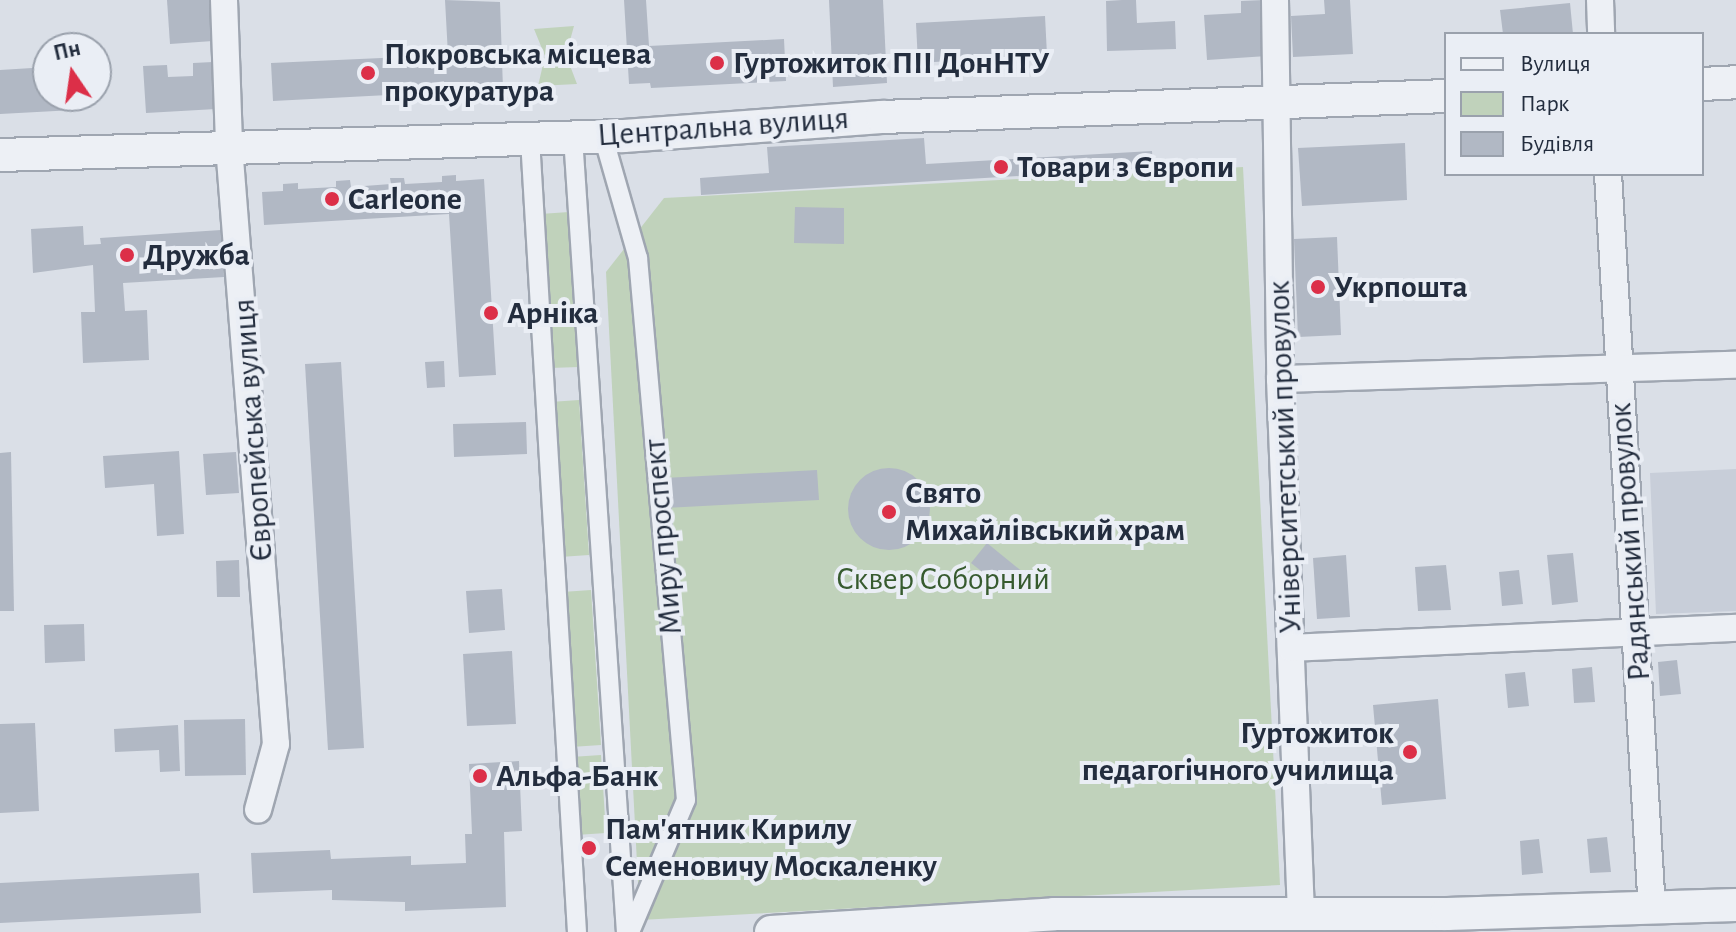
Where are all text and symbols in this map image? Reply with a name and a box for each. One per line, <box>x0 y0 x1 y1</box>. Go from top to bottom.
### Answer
north arrow <box>32 32 112 112</box>
legend <box>1444 32 1704 176</box>
place label: Покровська місцева прокуратура <box>384 36 652 111</box>
text: Пн <box>51 37 83 64</box>
place label: Гуртожиток ПІІ ДонНТУ <box>733 44 1050 82</box>
text: Вулиця <box>1520 52 1591 76</box>
marker: Гуртожиток ПІІ ДонНТУ <box>708 54 726 72</box>
marker: Покровська місцева прокуратура <box>359 64 377 82</box>
text: Парк <box>1520 92 1569 116</box>
street label: Центральна вулиця <box>596 99 850 155</box>
text: Будівля <box>1520 132 1594 156</box>
place label: Товари з Європи <box>1017 148 1234 186</box>
marker: Товари з Європи <box>992 158 1010 176</box>
place label: Carleone <box>348 180 462 218</box>
marker: Carleone <box>323 190 341 208</box>
place label: Дружба <box>143 236 250 274</box>
marker: Дружба <box>118 246 136 264</box>
place label: Укрпошта <box>1334 268 1468 306</box>
marker: Укрпошта <box>1309 278 1327 296</box>
street label: Університетський провулок <box>1260 280 1310 634</box>
place label: Арніка <box>507 294 598 332</box>
street label: Європейська вулиця <box>225 297 281 563</box>
marker: Арніка <box>482 304 500 322</box>
street label: Радянський провулок <box>1601 402 1659 682</box>
street label: Миру проспект <box>635 438 691 636</box>
place label: Свято Михайлівський храм <box>905 475 1185 550</box>
marker: Свято Михайлівський храм <box>880 503 898 521</box>
park label: Сквер Соборний <box>836 560 1050 598</box>
place label: Гуртожиток педагогічного училища <box>1082 715 1394 790</box>
marker: Гуртожиток педагогічного училища <box>1401 743 1419 761</box>
place label: Альфа-Банк <box>496 757 658 795</box>
marker: Альфа-Банк <box>471 767 489 785</box>
place label: Пам'ятник Кирилу Семеновичу Москаленку <box>605 811 937 886</box>
marker: Пам'ятник Кирилу Семеновичу Москаленку <box>580 839 598 857</box>

